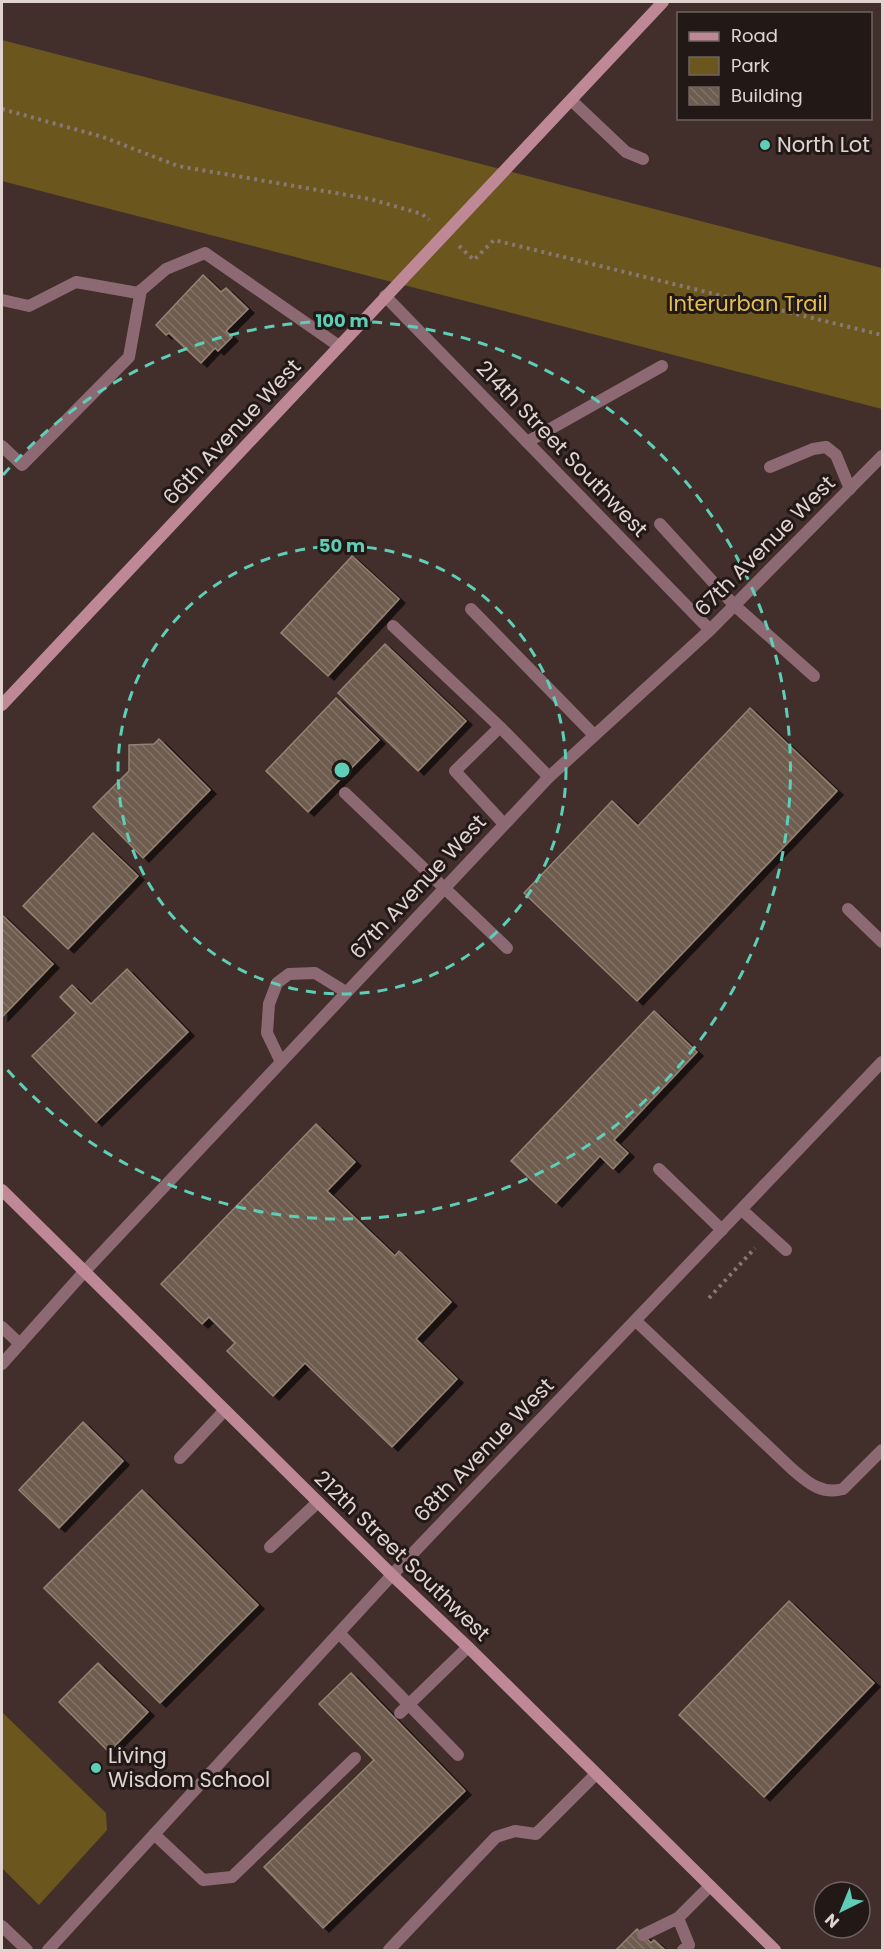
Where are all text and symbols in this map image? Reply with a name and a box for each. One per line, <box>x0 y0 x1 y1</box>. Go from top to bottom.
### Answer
legend <box>677 12 872 120</box>
text: Road <box>731 23 778 48</box>
text: Park <box>731 53 770 78</box>
text: Building <box>731 83 803 108</box>
place label: North Lot <box>777 130 870 159</box>
marker: North Lot <box>758 138 772 152</box>
park label: Interurban Trail <box>668 289 828 318</box>
text: 100 m <box>315 308 369 333</box>
street label: 66th Avenue West <box>156 352 307 511</box>
street label: 214th Street Southwest <box>470 354 654 543</box>
street label: 67th Avenue West <box>688 469 841 622</box>
text: 50 m <box>319 533 365 558</box>
centre of rings <box>332 760 352 780</box>
street label: 67th Avenue West <box>343 808 492 965</box>
street label: 68th Avenue West <box>407 1371 560 1528</box>
street label: 212th Street Southwest <box>308 1464 497 1647</box>
place label: Living Wisdom School <box>108 1741 270 1794</box>
marker: Living Wisdom School <box>89 1761 103 1775</box>
north arrow <box>812 1880 872 1940</box>
text: N <box>820 1908 844 1933</box>

